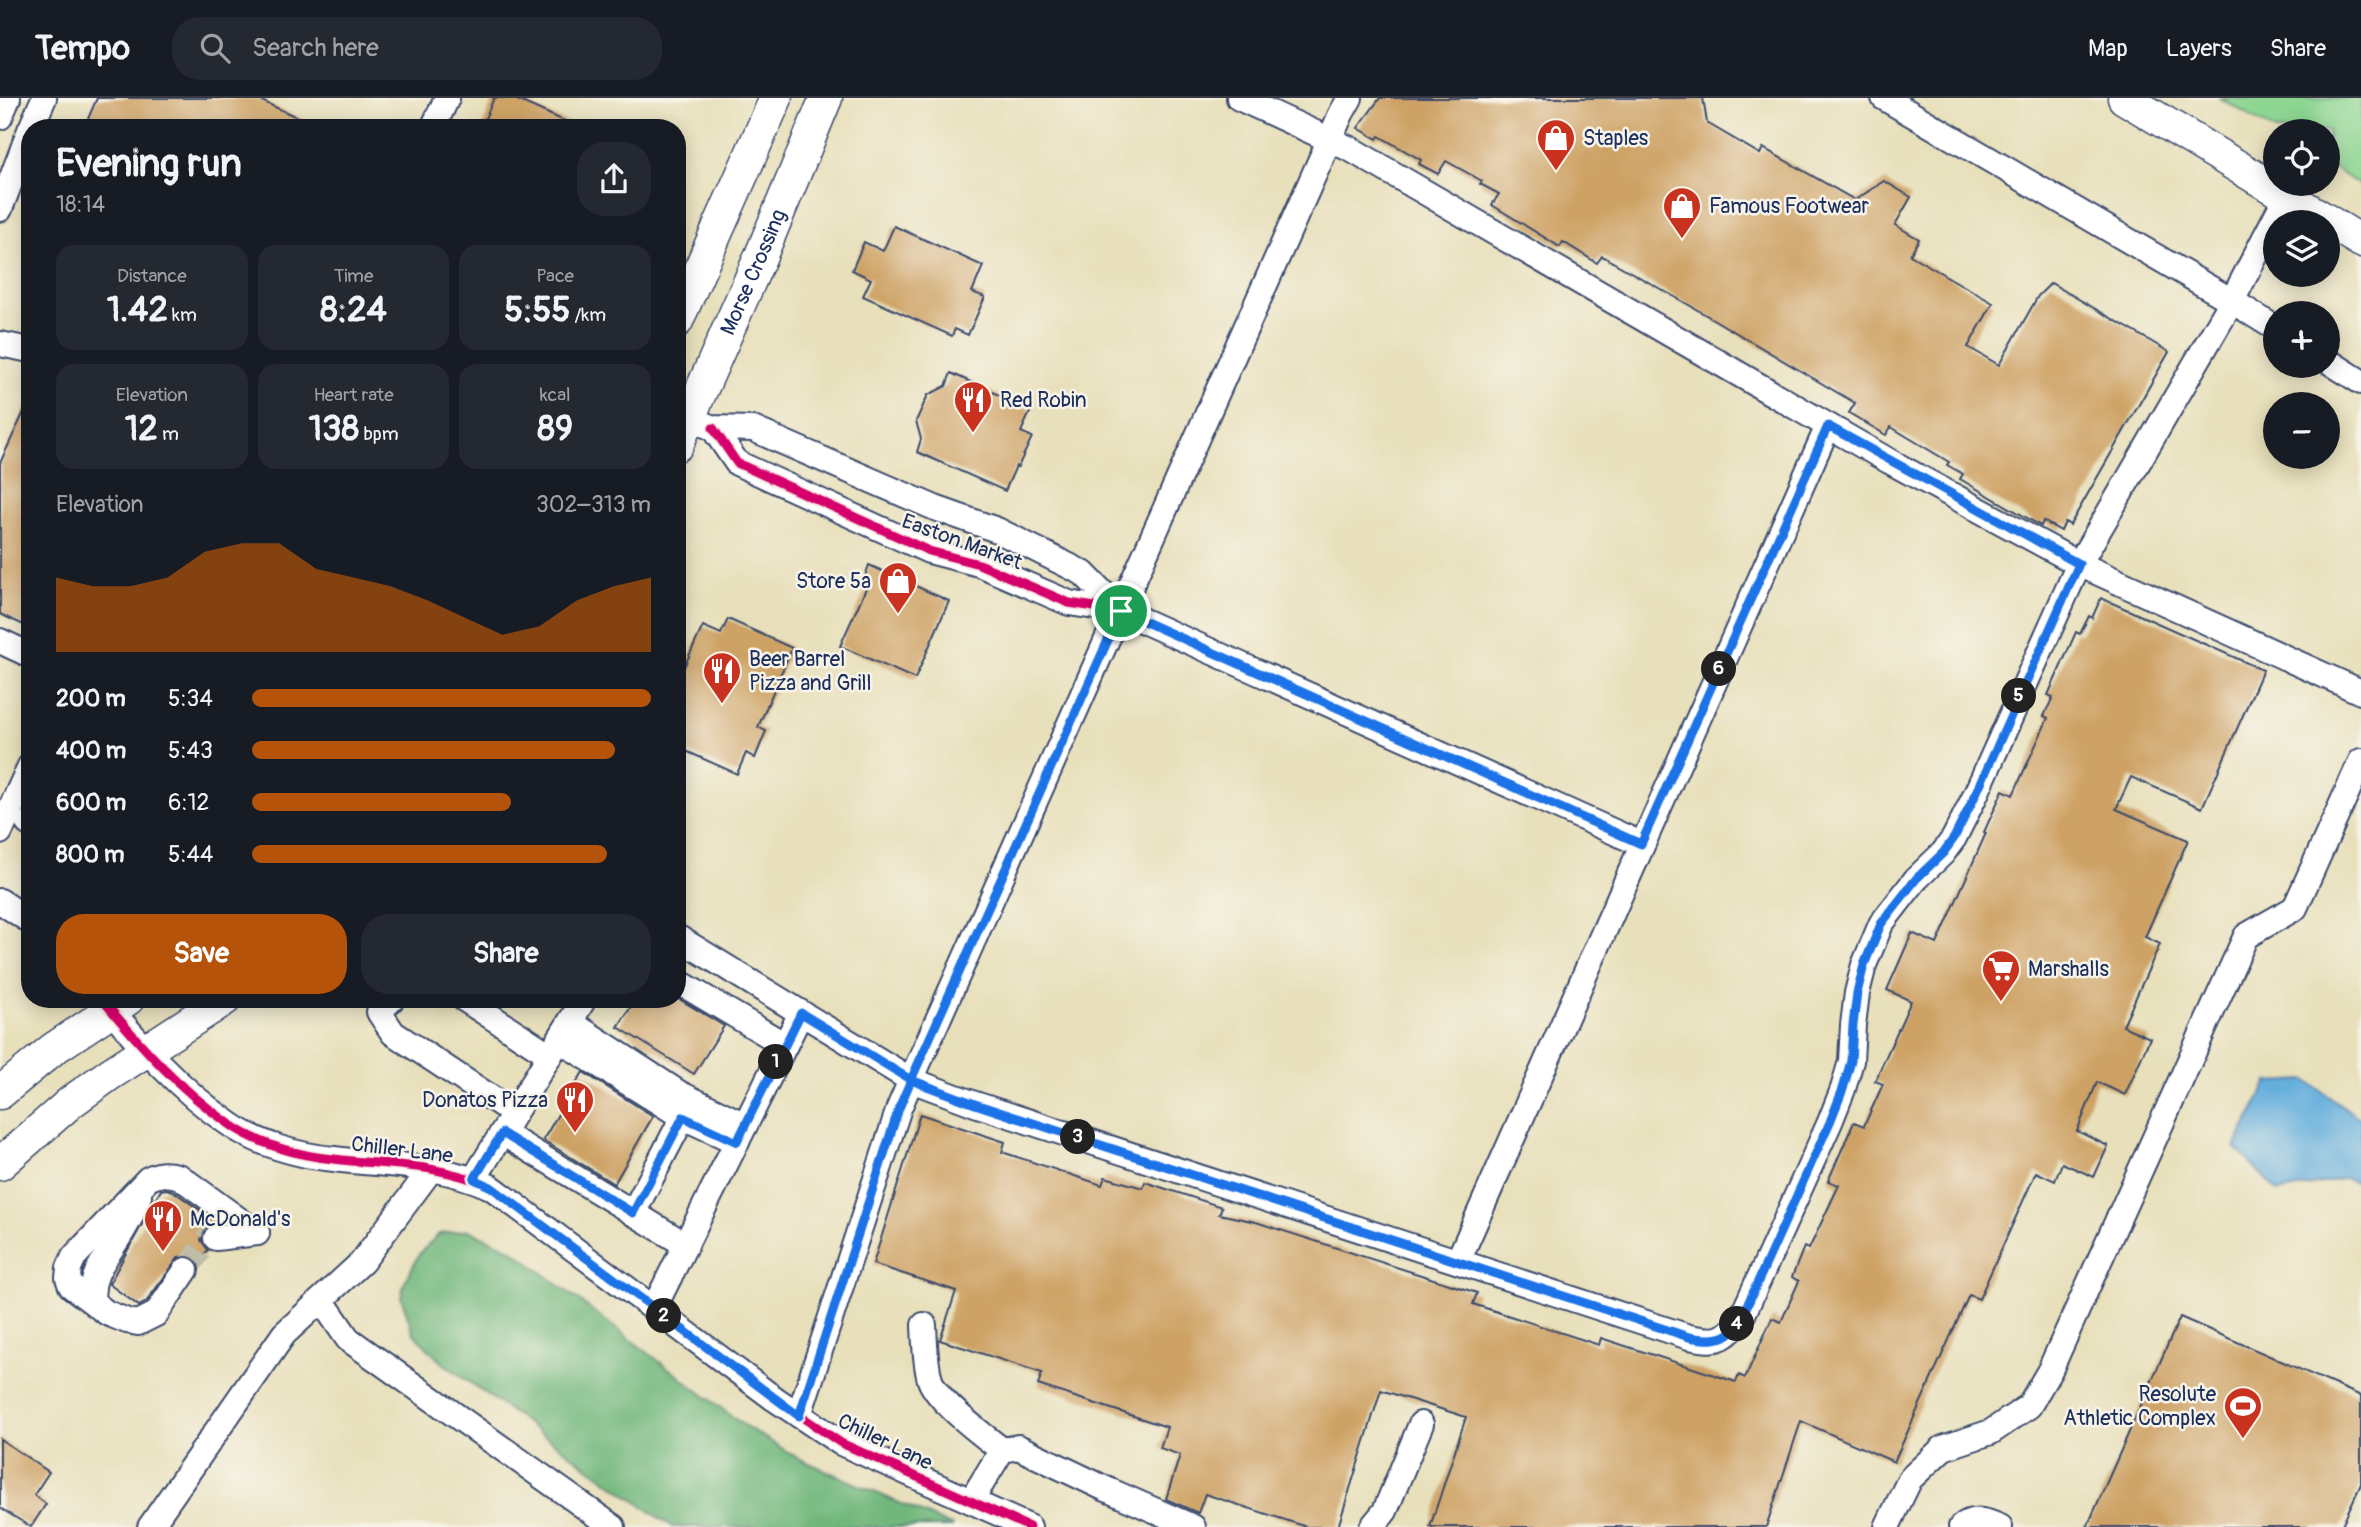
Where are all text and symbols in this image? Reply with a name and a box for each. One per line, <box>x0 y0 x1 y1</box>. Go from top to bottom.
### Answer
search box <box>172 17 662 80</box>
text: Tempo <box>35 28 130 69</box>
icon: search <box>196 29 234 67</box>
text: Search here <box>252 32 379 64</box>
text: Map <box>2088 34 2128 63</box>
text: Layers <box>2166 34 2232 63</box>
text: Share <box>2270 34 2326 63</box>
shop icon: Staples <box>1535 117 1577 172</box>
map controls <box>2263 119 2340 469</box>
button: locate <box>2263 119 2340 196</box>
place label: Staples <box>1583 125 1649 152</box>
text: Evening run <box>56 140 242 188</box>
button: share <box>577 142 651 216</box>
shop icon: Famous Footwear <box>1661 185 1703 240</box>
text: 18:14 <box>56 190 105 219</box>
place label: Famous Footwear <box>1709 193 1869 220</box>
street label: Morse Crossing <box>714 205 792 339</box>
button: layers <box>2263 210 2340 287</box>
text: Distance <box>117 264 187 288</box>
text: Time <box>334 264 373 288</box>
text: Pace <box>536 264 574 288</box>
text: 1.42 <box>107 288 168 332</box>
text: 8:24 <box>320 288 387 332</box>
text: 5:55 <box>504 288 570 332</box>
button: + <box>2263 301 2340 378</box>
text: km <box>168 303 197 327</box>
text: /km <box>570 303 606 327</box>
restaurant icon: Red Robin <box>952 379 994 434</box>
text: Elevation <box>116 383 188 407</box>
text: Heart rate <box>313 383 394 407</box>
text: kcal <box>540 383 571 407</box>
place label: Red Robin <box>1000 387 1087 414</box>
button: − <box>2263 392 2340 469</box>
text: 12 <box>125 407 158 451</box>
text: 138 <box>308 407 359 451</box>
text: 89 <box>537 407 573 451</box>
text: m <box>158 422 179 446</box>
text: bpm <box>359 422 399 446</box>
text: Elevation <box>56 490 144 519</box>
text: 302–313 m <box>536 490 651 519</box>
street label: Easton Market <box>898 508 1026 576</box>
shop icon: Store 5a <box>877 560 919 615</box>
place label: Store 5a <box>796 568 871 595</box>
pin <box>1091 581 1151 641</box>
icon: arrive <box>1102 592 1140 630</box>
place label: Beer Barrel Pizza and Grill <box>749 646 872 697</box>
restaurant icon: Beer Barrel Pizza and Grill <box>701 650 743 705</box>
pin: 6 <box>1702 652 1736 686</box>
text: 6 <box>1713 656 1724 680</box>
pin: 5 <box>2002 678 2036 714</box>
text: 5 <box>2013 683 2024 707</box>
text: 200 m <box>56 684 126 713</box>
text: 5:34 <box>168 684 213 713</box>
text: 400 m <box>56 736 126 765</box>
text: 5:43 <box>168 736 213 765</box>
text: 600 m <box>56 788 126 817</box>
text: 6:12 <box>168 788 209 817</box>
text: 800 m <box>56 840 124 869</box>
text: 5:44 <box>168 840 213 869</box>
button: Save <box>56 914 347 994</box>
button: Share <box>361 914 651 994</box>
supermarket icon: Marshalls <box>1980 948 2022 1003</box>
place label: Marshalls <box>2028 956 2109 983</box>
pin: 1 <box>758 1044 794 1080</box>
text: 1 <box>772 1049 779 1073</box>
restaurant icon: Donatos Pizza <box>554 1079 596 1134</box>
place label: Donatos Pizza <box>422 1087 548 1114</box>
pin: 3 <box>1060 1119 1096 1154</box>
text: 3 <box>1072 1124 1083 1148</box>
street label: Chiller Lane <box>350 1130 455 1170</box>
restaurant icon: McDonald's <box>142 1198 184 1253</box>
place label: McDonald's <box>190 1206 291 1233</box>
pin: 2 <box>646 1298 682 1334</box>
text: 2 <box>658 1303 669 1327</box>
pin: 4 <box>1720 1306 1754 1342</box>
text: 4 <box>1731 1311 1742 1335</box>
place label: Resolute Athletic Complex <box>2063 1381 2217 1432</box>
sports icon: Resolute Athletic Complex <box>2222 1385 2264 1440</box>
street label: Chiller Lane <box>833 1407 938 1477</box>

